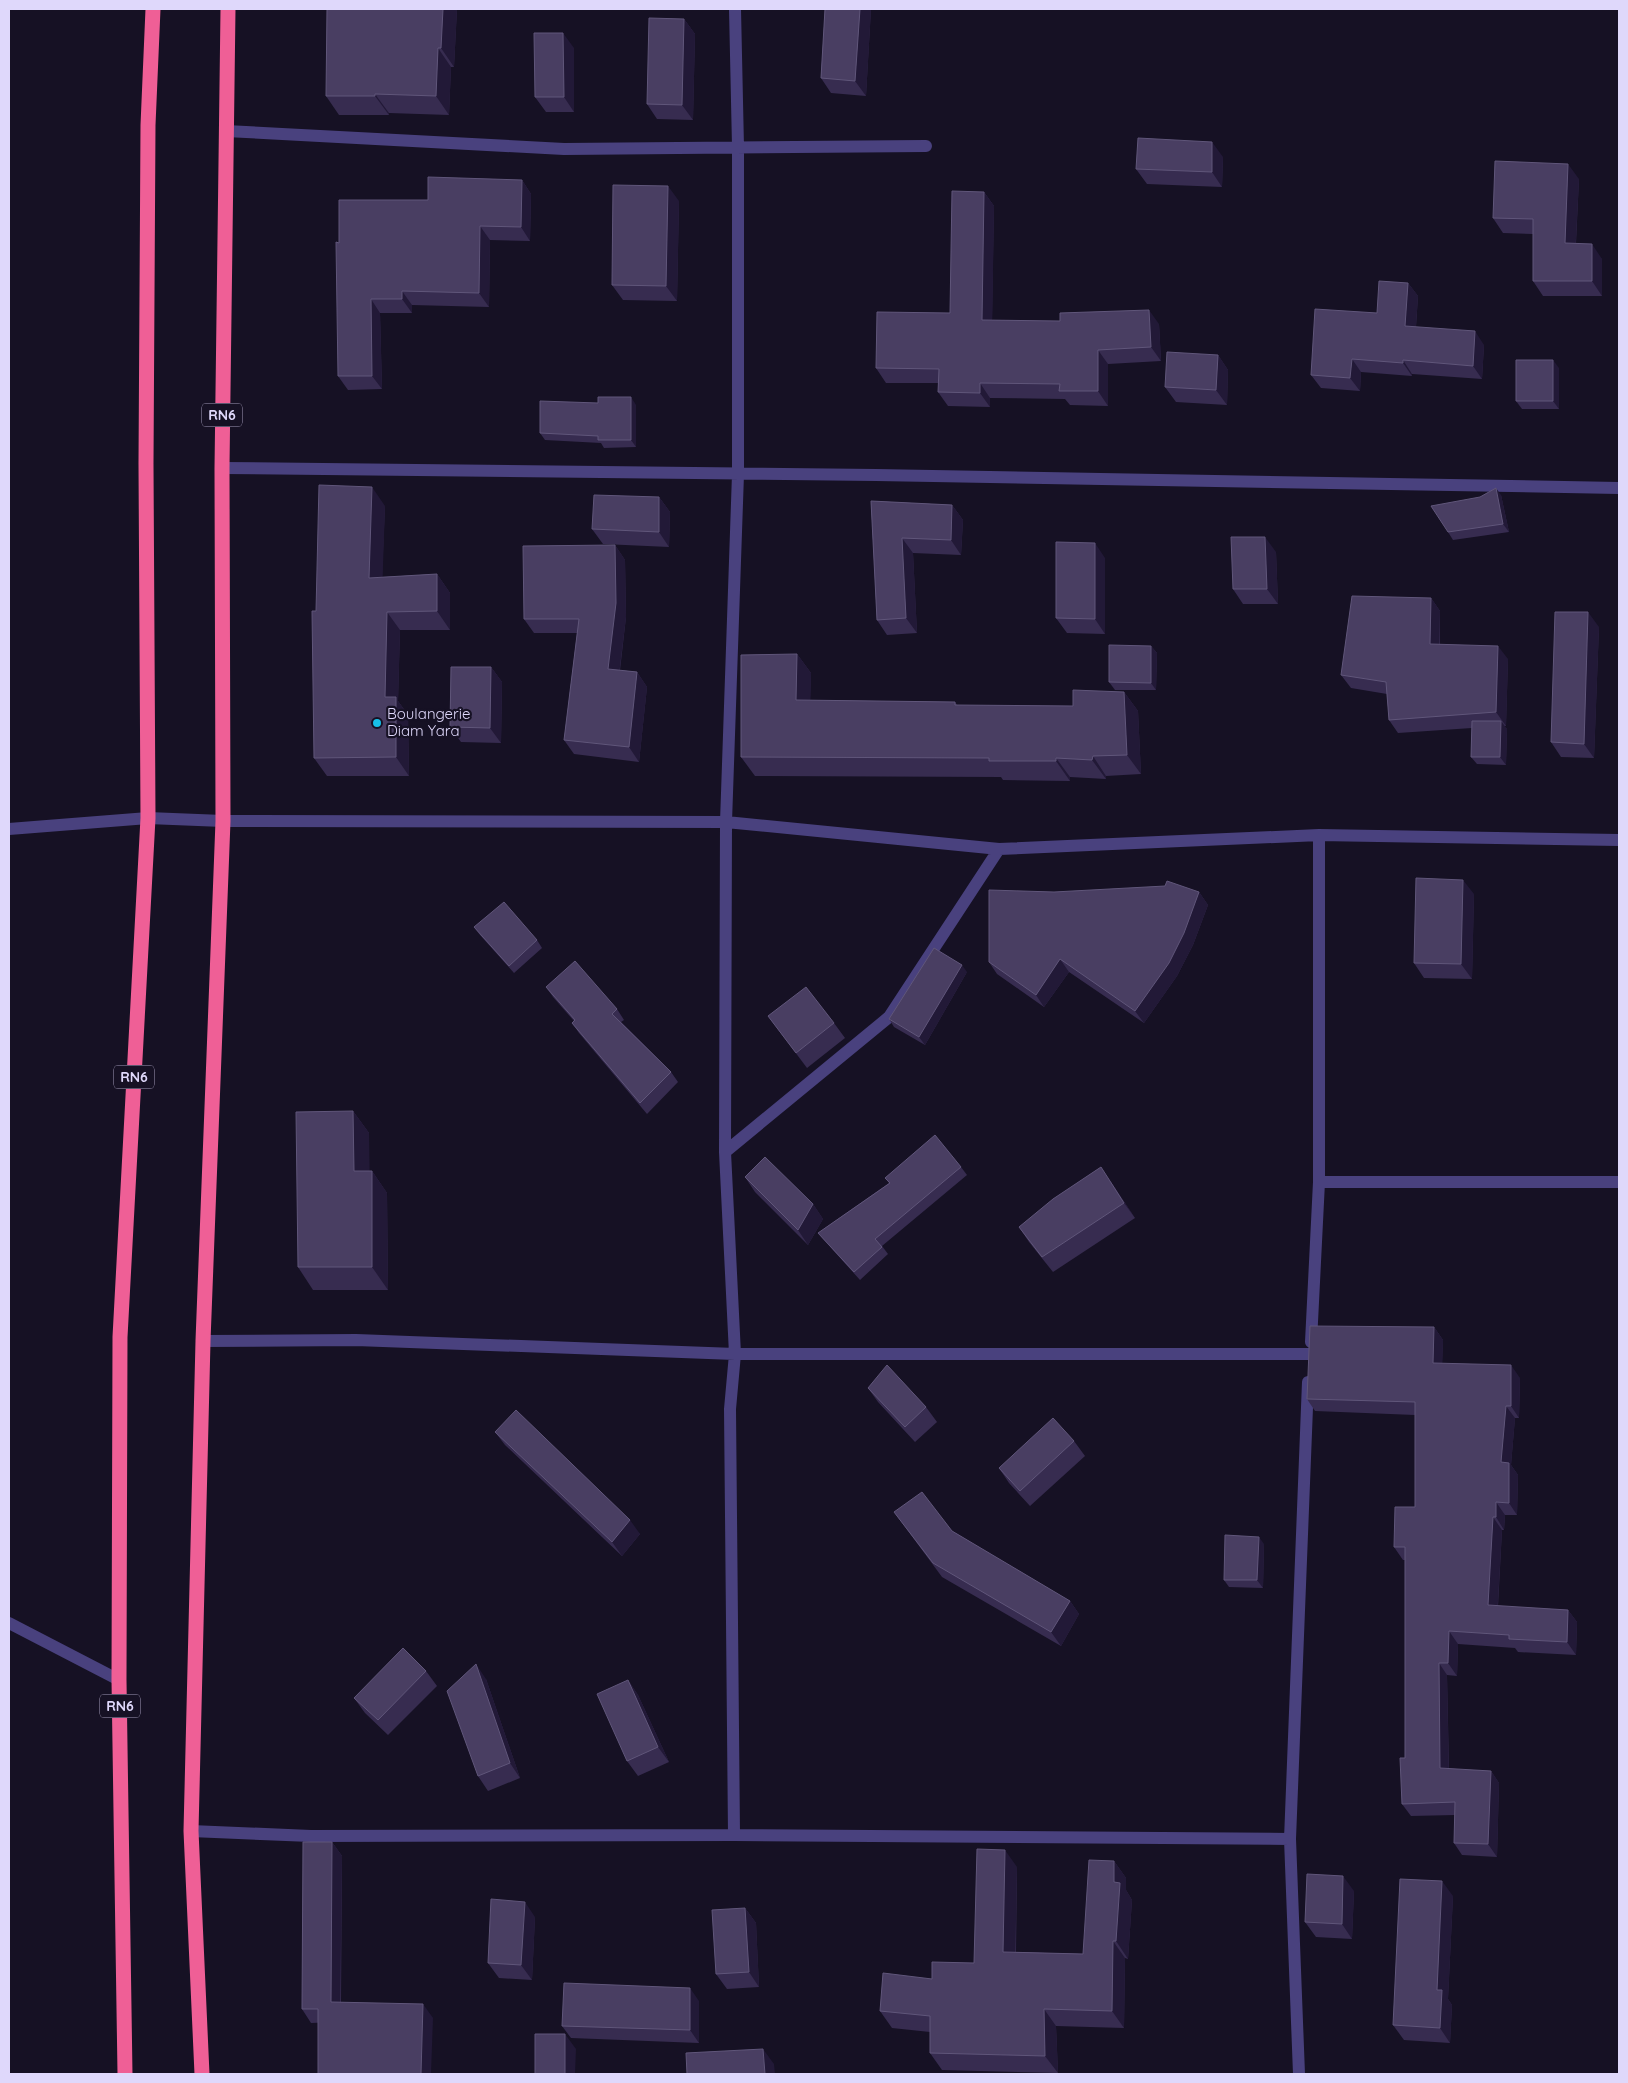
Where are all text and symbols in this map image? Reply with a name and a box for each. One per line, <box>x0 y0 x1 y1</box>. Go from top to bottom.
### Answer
road number: RN6 <box>202 404 242 426</box>
place label: Boulangerie Diam Yara <box>387 704 471 740</box>
marker: Boulangerie Diam Yara <box>371 717 383 729</box>
road number: RN6 <box>114 1066 154 1088</box>
road number: RN6 <box>100 1694 140 1718</box>

